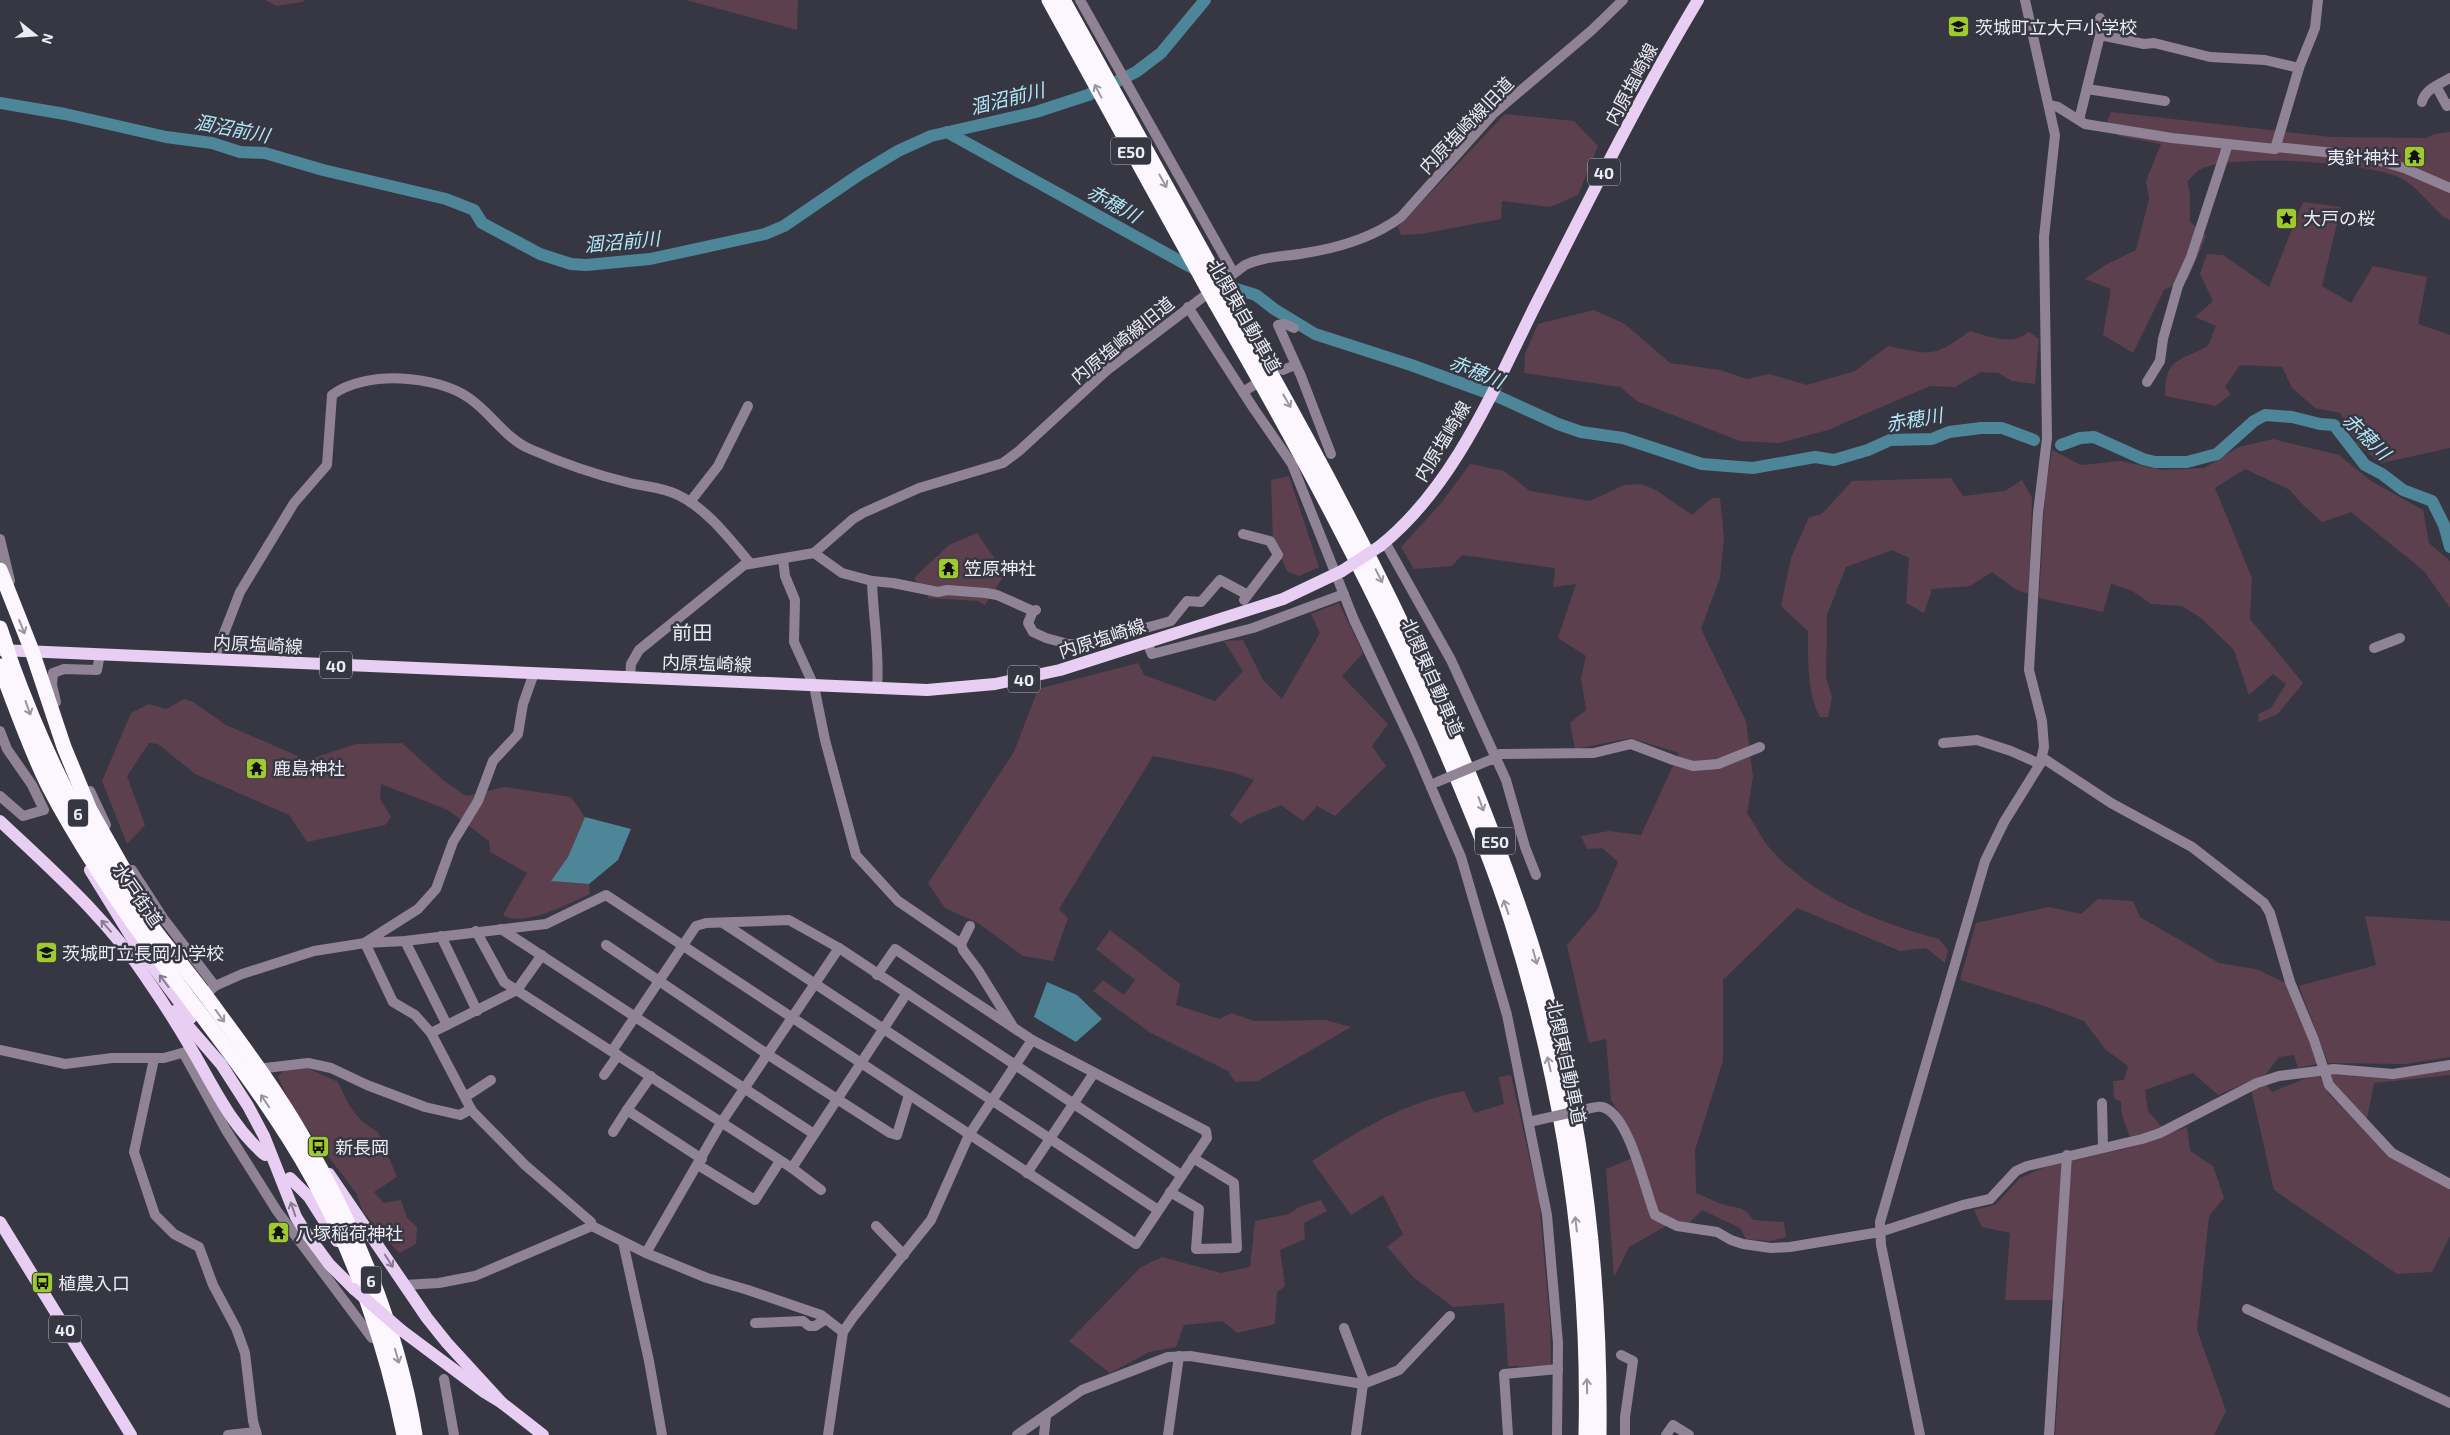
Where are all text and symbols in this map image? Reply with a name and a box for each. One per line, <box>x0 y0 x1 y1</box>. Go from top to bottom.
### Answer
north arrow <box>10 10 60 60</box>
school or university icon: 茨城町立大戸小学校 <box>1947 15 1971 39</box>
place label: 茨城町立大戸小学校 <box>1975 16 2137 38</box>
text: N <box>38 32 58 46</box>
street label: 内原塩崎線 <box>1600 39 1662 129</box>
street label: 内原塩崎線旧道 <box>1414 72 1518 178</box>
water label: 涸沼前川 <box>967 77 1049 118</box>
one-way arrow <box>1093 84 1102 99</box>
water label: 涸沼前川 <box>192 109 273 147</box>
road number: E50 <box>1111 138 1151 164</box>
temple icon: 夷針神社 <box>2403 145 2427 169</box>
place label: 夷針神社 <box>2327 146 2399 168</box>
road number: 40 <box>1588 158 1620 186</box>
one-way arrow <box>1158 173 1168 188</box>
water label: 赤穂川 <box>1083 179 1146 228</box>
place icon: 大戸の桜 <box>2275 206 2299 230</box>
place label: 大戸の桜 <box>2303 207 2375 229</box>
water label: 涸沼前川 <box>583 226 663 256</box>
street label: 北関東自動車道 <box>1204 256 1286 376</box>
street label: 内原塩崎線旧道 <box>1066 292 1178 388</box>
water label: 赤穂川 <box>1446 350 1510 393</box>
one-way arrow <box>1282 393 1292 408</box>
street label: 内原塩崎線 <box>1409 397 1475 485</box>
water label: 赤穂川 <box>1884 402 1946 435</box>
water label: 赤穂川 <box>2339 408 2397 465</box>
temple icon: 笠原神社 <box>936 556 960 580</box>
place label: 笠原神社 <box>964 557 1036 579</box>
one-way arrow <box>1375 568 1384 583</box>
street label: 内原塩崎線 <box>1056 614 1148 662</box>
street label: 北関東自動車道 <box>1397 615 1469 739</box>
one-way arrow <box>18 619 27 634</box>
district label: 前田 <box>672 620 712 644</box>
street label: 内原塩崎線 <box>212 631 304 657</box>
street label: 内原塩崎線 <box>662 650 752 676</box>
road number: 40 <box>320 652 352 678</box>
road number: 40 <box>1008 666 1040 692</box>
one-way arrow <box>24 700 33 715</box>
temple icon: 鹿島神社 <box>245 756 269 780</box>
place label: 鹿島神社 <box>273 757 345 779</box>
one-way arrow <box>1477 795 1486 811</box>
road number: 6 <box>68 800 88 826</box>
road number: E50 <box>1475 828 1515 854</box>
street label: 水戸街道 <box>108 859 168 931</box>
one-way arrow <box>1501 900 1510 916</box>
one-way arrow <box>100 920 112 933</box>
school or university icon: 茨城町立長岡小学校 <box>34 941 58 965</box>
place label: 茨城町立長岡小学校 <box>62 942 224 964</box>
one-way arrow <box>1530 949 1540 965</box>
one-way arrow <box>158 975 169 988</box>
street label: 北関東自動車道 <box>1543 998 1591 1126</box>
one-way arrow <box>215 1009 225 1023</box>
one-way arrow <box>1544 1056 1553 1072</box>
one-way arrow <box>260 1094 270 1108</box>
bus stop icon: 新長岡 <box>307 1135 331 1159</box>
place label: 新長岡 <box>335 1136 389 1158</box>
one-way arrow <box>288 1202 297 1217</box>
one-way arrow <box>1571 1217 1581 1233</box>
temple icon: 八塚稲荷神社 <box>267 1221 291 1245</box>
place label: 八塚稲荷神社 <box>295 1222 403 1244</box>
one-way arrow <box>384 1254 394 1268</box>
road number: 6 <box>361 1266 381 1294</box>
bus stop icon: 植農入口 <box>30 1271 54 1295</box>
place label: 植農入口 <box>58 1272 130 1294</box>
road number: 40 <box>49 1316 81 1342</box>
one-way arrow <box>393 1347 402 1363</box>
one-way arrow <box>1582 1379 1592 1395</box>

